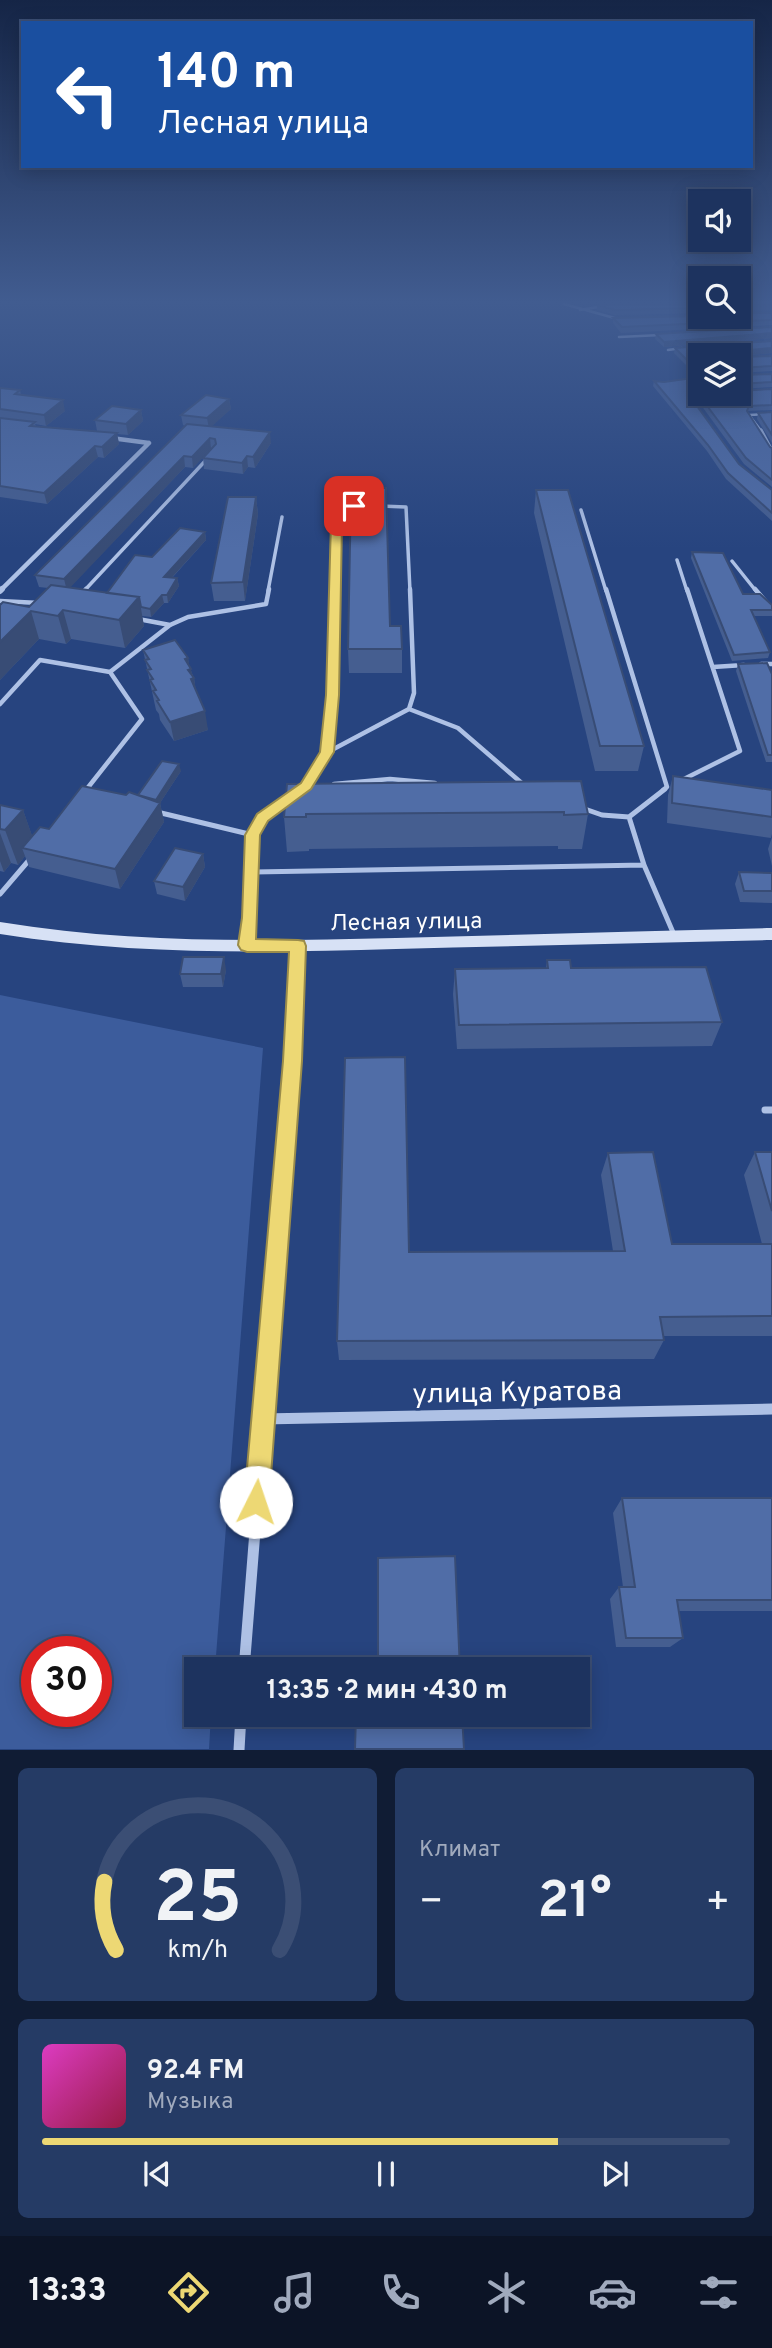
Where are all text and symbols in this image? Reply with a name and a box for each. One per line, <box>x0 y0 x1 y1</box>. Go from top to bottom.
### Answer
text: 140 m <box>157 44 296 106</box>
icon: left <box>42 49 133 140</box>
text: Лесная улица <box>157 105 369 145</box>
map controls <box>688 189 751 406</box>
button: sound <box>688 189 751 252</box>
button: search <box>688 266 751 329</box>
button: layers <box>688 343 751 406</box>
pin <box>324 476 384 536</box>
icon: arrive <box>335 487 373 525</box>
street label: Лесная улица <box>330 908 483 939</box>
street label: улица Куратова <box>412 1374 622 1414</box>
position arrow <box>219 1465 293 1539</box>
speed limit sign: 30 <box>21 1636 112 1727</box>
text: 13:35 · 2 мин · 430 m <box>266 1675 508 1708</box>
text: Климат <box>419 1836 500 1865</box>
text: 25 <box>153 1857 242 1949</box>
text: 21° <box>537 1870 612 1936</box>
text: − <box>419 1879 444 1928</box>
text: + <box>705 1879 730 1928</box>
text: km/h <box>167 1935 228 1967</box>
text: 92.4 FM <box>147 2055 244 2088</box>
text: Музыка <box>147 2088 233 2117</box>
icon: previous <box>138 2155 176 2193</box>
icon: pause <box>367 2155 405 2193</box>
icon: next <box>596 2155 634 2193</box>
icon: directions <box>164 2268 213 2317</box>
icon: music <box>270 2268 319 2317</box>
icon: phone <box>376 2268 425 2317</box>
icon: climate <box>482 2268 531 2317</box>
icon: car <box>588 2268 637 2317</box>
icon: filters <box>694 2268 743 2317</box>
text: 13:33 <box>29 2272 107 2312</box>

